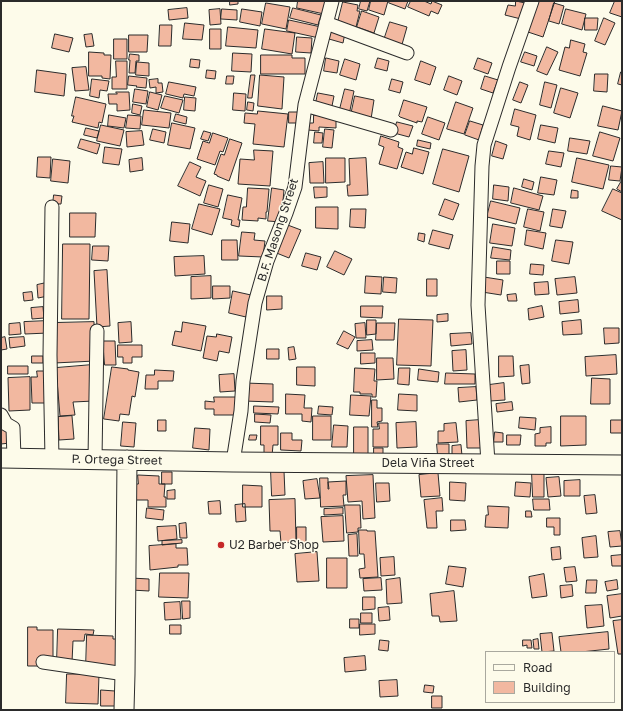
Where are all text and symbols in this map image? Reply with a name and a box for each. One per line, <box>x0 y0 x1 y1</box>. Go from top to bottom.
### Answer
street label: B.F. Masong Street <box>255 177 301 283</box>
street label: P. Ortega Street <box>71 452 163 468</box>
street label: Dela Viña Street <box>382 456 474 470</box>
place label: U2 Barber Shop <box>229 538 319 552</box>
marker: U2 Barber Shop <box>216 540 226 550</box>
legend <box>485 651 615 703</box>
text: Road <box>523 660 552 675</box>
text: Building <box>523 680 571 695</box>

